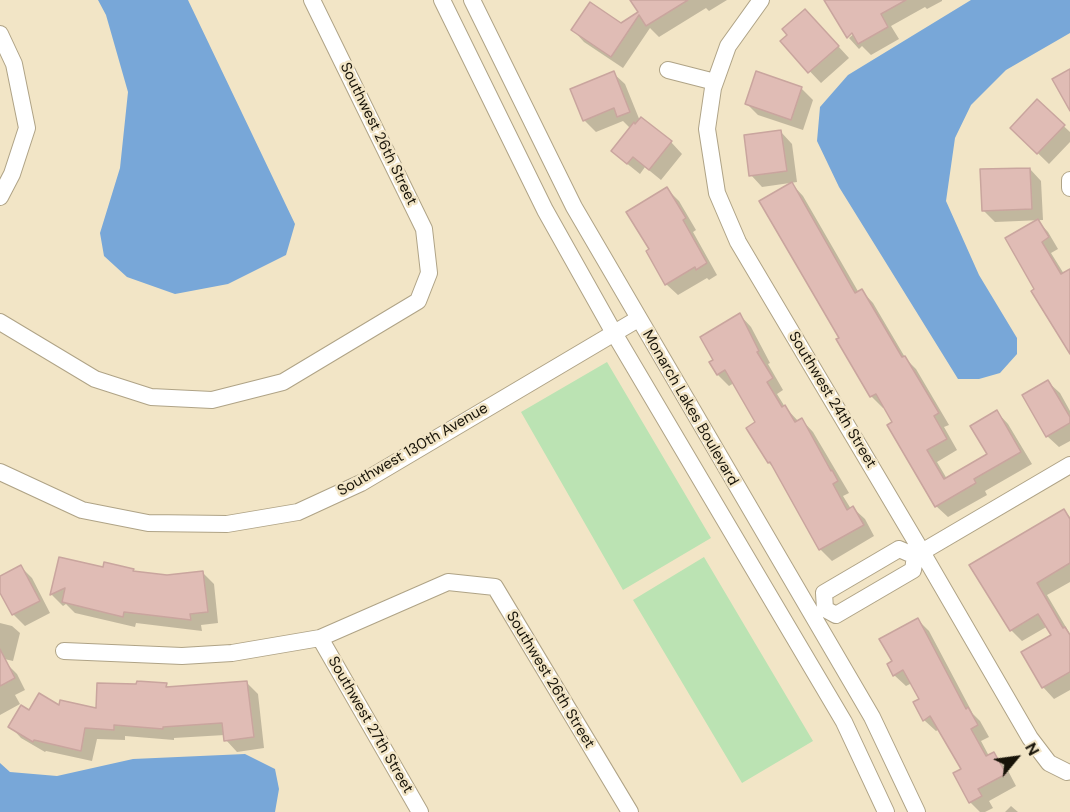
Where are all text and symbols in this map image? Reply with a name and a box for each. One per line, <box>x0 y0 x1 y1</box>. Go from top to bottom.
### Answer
street label: Southwest 26th Street <box>336 60 420 208</box>
street label: Monarch Lakes Boulevard <box>638 327 742 489</box>
street label: Southwest 24th Street <box>784 329 880 471</box>
street label: Southwest 130th Avenue <box>335 400 491 500</box>
street label: Southwest 26th Street <box>502 608 598 752</box>
street label: Southwest 27th Street <box>323 653 417 797</box>
north arrow <box>986 728 1046 788</box>
text: N <box>1020 739 1044 759</box>

